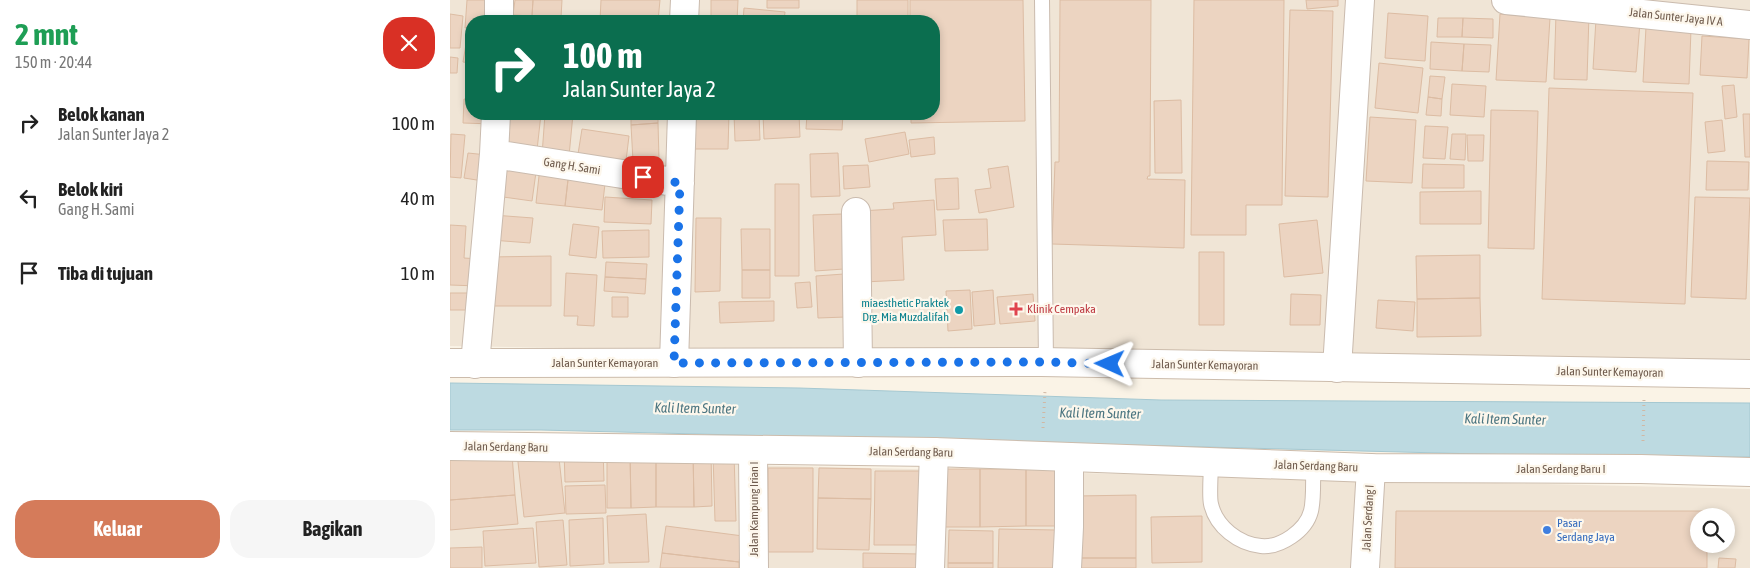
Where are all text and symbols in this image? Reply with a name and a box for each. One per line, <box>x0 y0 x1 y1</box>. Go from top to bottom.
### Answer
street label: Jalan Sunter Jaya IV A <box>1628 5 1724 29</box>
text: 2 mnt <box>15 17 78 51</box>
button: close <box>383 17 435 69</box>
icon: right <box>480 35 545 100</box>
text: 100 m <box>563 35 642 75</box>
text: 150 m · 20:44 <box>15 53 92 71</box>
text: Jalan Sunter Jaya 2 <box>563 76 716 102</box>
text: Belok kanan <box>58 103 145 125</box>
icon: right <box>15 109 43 137</box>
text: 100 m <box>392 112 435 134</box>
text: Jalan Sunter Jaya 2 <box>58 125 169 143</box>
street label: Gang H. Sami <box>543 155 601 177</box>
pin <box>622 156 664 198</box>
icon: arrive <box>629 163 657 191</box>
text: Belok kiri <box>58 178 123 200</box>
icon: left <box>15 184 43 212</box>
text: 40 m <box>401 187 435 209</box>
text: Gang H. Sami <box>58 200 134 218</box>
icon: arrive <box>15 259 43 287</box>
text: Tiba di tujuan <box>58 262 153 284</box>
text: 10 m <box>401 262 435 284</box>
place label: miaesthetic Praktek Drg. Mia Muzdalifah <box>861 296 950 324</box>
marker: Klinik Cempaka <box>1009 302 1023 316</box>
place label: Klinik Cempaka <box>1027 302 1096 316</box>
marker: miaesthetic Praktek Drg. Mia Muzdalifah <box>953 304 965 316</box>
position arrow <box>1083 337 1135 389</box>
street label: Jalan Sunter Kemayoran <box>552 356 658 370</box>
street label: Jalan Sunter Kemayoran <box>1152 357 1258 373</box>
street label: Jalan Sunter Kemayoran <box>1557 364 1663 380</box>
water label: Kali Item Sunter <box>654 399 737 417</box>
water label: Kali Item Sunter <box>1059 404 1142 422</box>
water label: Kali Item Sunter <box>1464 410 1547 428</box>
street label: Jalan Serdang Baru <box>464 439 548 455</box>
street label: Jalan Serdang Baru <box>869 444 953 460</box>
street label: Jalan Serdang Baru <box>1274 458 1359 474</box>
street label: Jalan Kampung Irian I <box>747 461 761 557</box>
street label: Jalan Serdang Baru I <box>1517 462 1605 476</box>
street label: Jalan Serdang I <box>1359 484 1377 552</box>
button: Keluar <box>15 500 220 558</box>
button: Bagikan <box>230 500 435 558</box>
map controls <box>1690 508 1735 553</box>
button: search <box>1690 508 1735 553</box>
place label: Pasar Serdang Jaya <box>1557 516 1615 544</box>
marker: Pasar Serdang Jaya <box>1541 524 1553 536</box>

